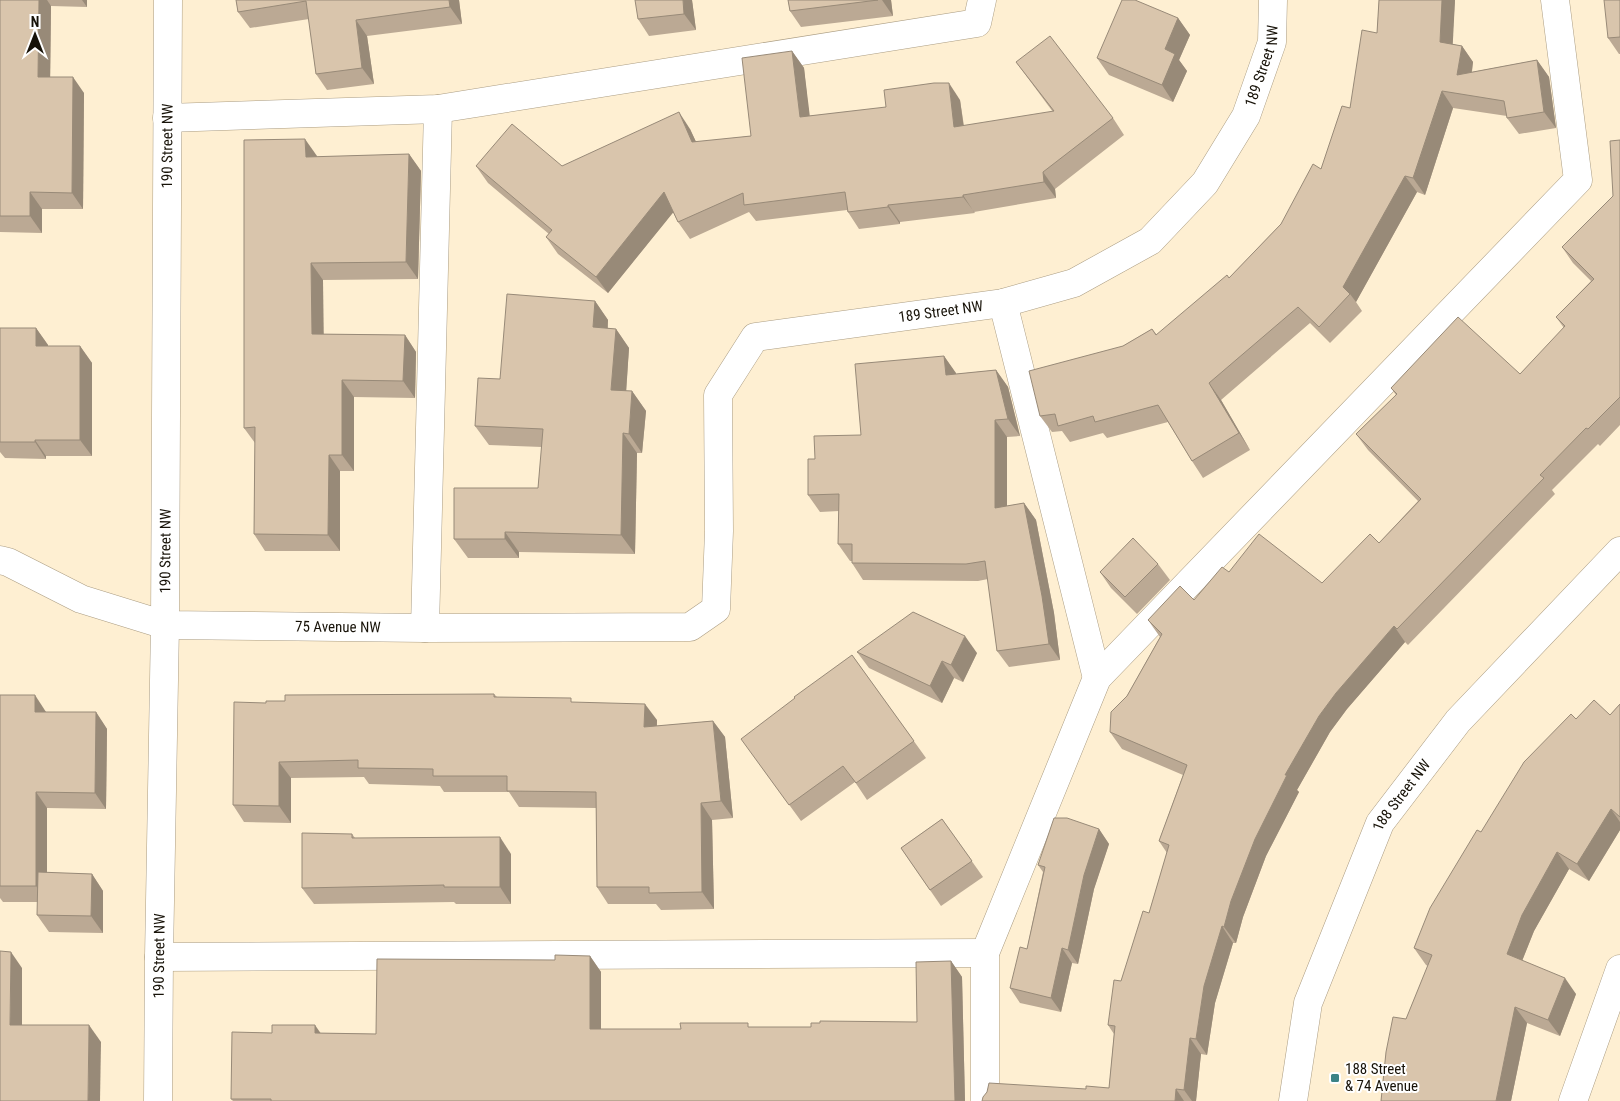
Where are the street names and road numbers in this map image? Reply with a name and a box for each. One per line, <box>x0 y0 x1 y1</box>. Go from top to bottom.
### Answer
street label: 189 Street NW <box>1241 24 1281 109</box>
street label: 190 Street NW <box>158 103 177 189</box>
street label: 189 Street NW <box>897 297 985 326</box>
street label: 190 Street NW <box>156 508 175 594</box>
street label: 75 Avenue NW <box>295 618 381 636</box>
street label: 188 Street NW <box>1369 756 1435 833</box>
street label: 190 Street NW <box>150 913 169 999</box>

